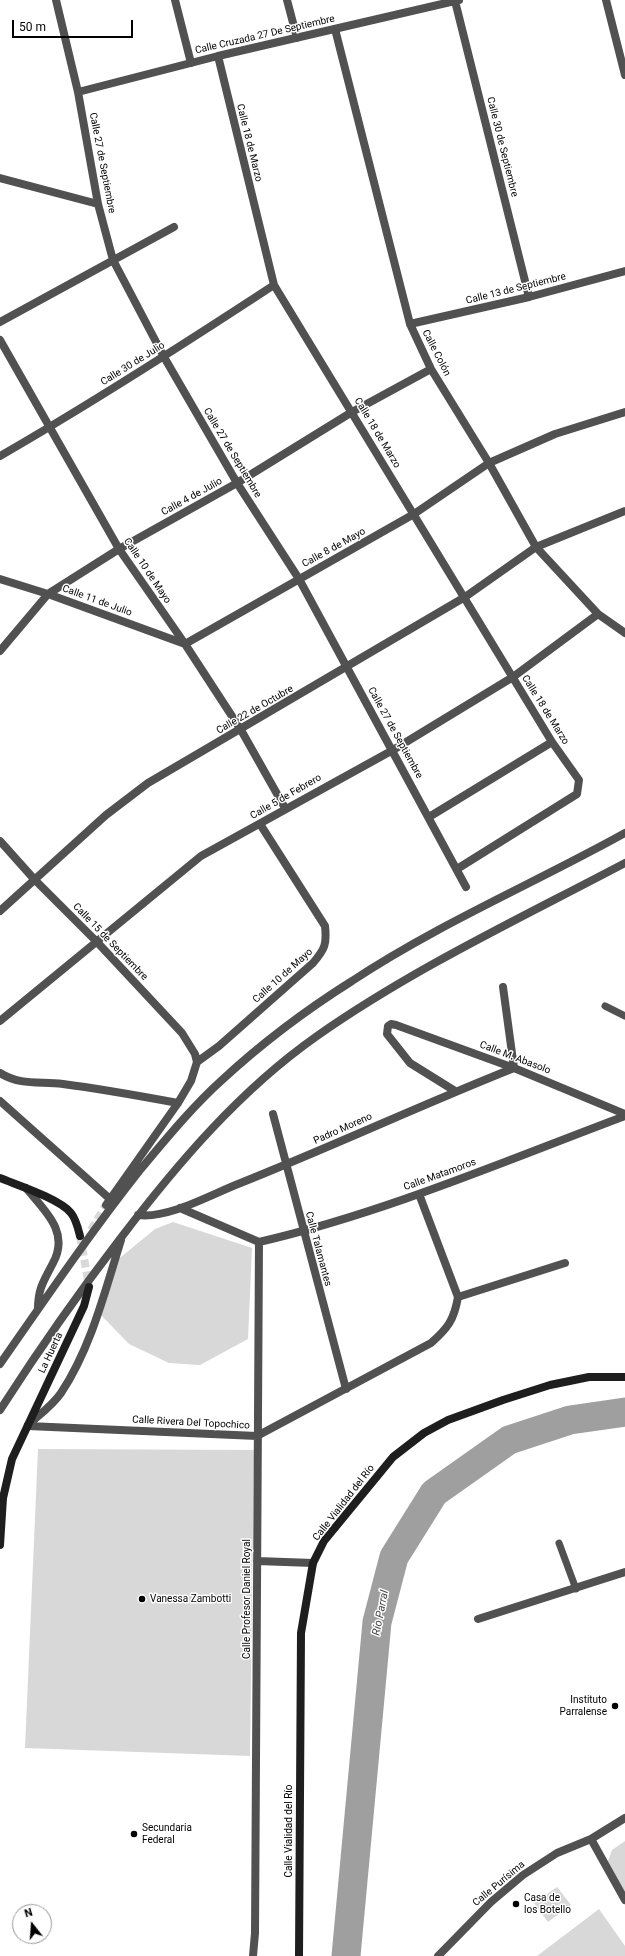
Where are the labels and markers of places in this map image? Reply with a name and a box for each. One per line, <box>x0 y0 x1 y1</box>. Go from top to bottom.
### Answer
place label: Vanessa Zambotti <box>150 1593 231 1605</box>
marker: Vanessa Zambotti <box>137 1594 147 1604</box>
place label: Instituto Parralense <box>560 1694 607 1718</box>
marker: Instituto Parralense <box>610 1701 620 1711</box>
place label: Secundaria Federal <box>142 1822 192 1846</box>
marker: Secundaria Federal <box>129 1829 139 1839</box>
place label: Casa de los Botello <box>524 1892 571 1916</box>
marker: Casa de los Botello <box>511 1899 521 1909</box>

